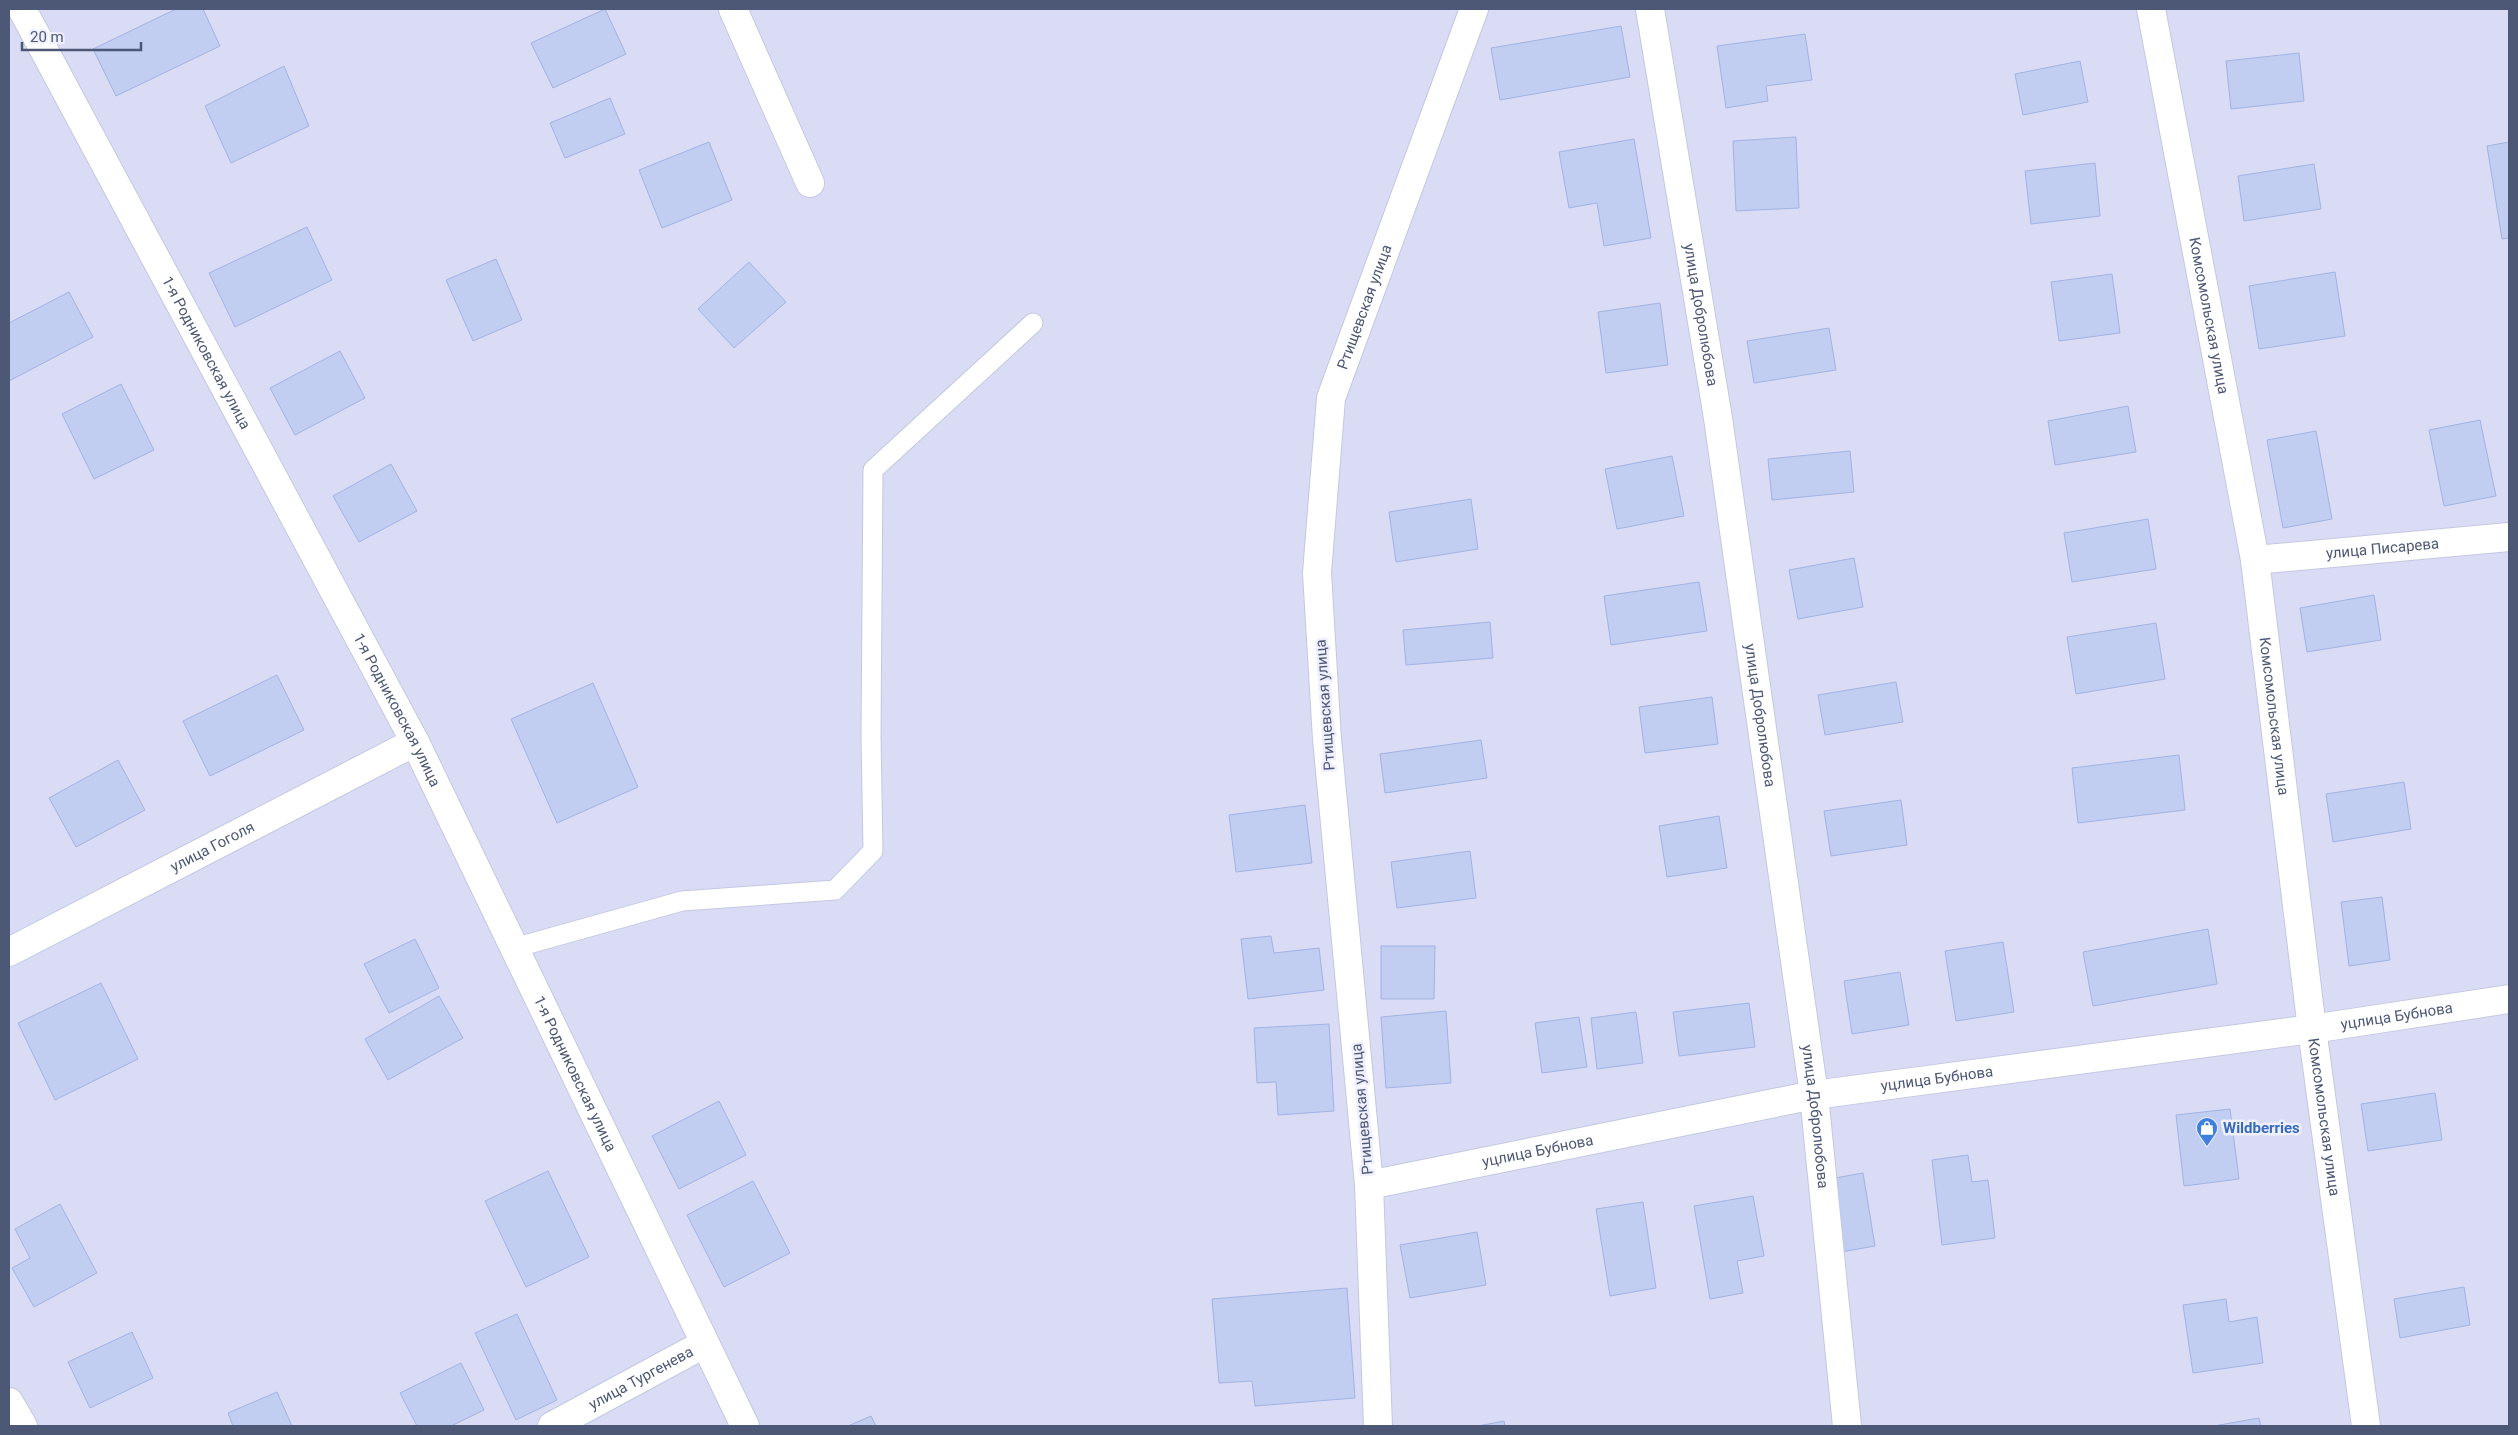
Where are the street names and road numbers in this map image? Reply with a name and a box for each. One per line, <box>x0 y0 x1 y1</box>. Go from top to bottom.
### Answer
street label: Комсомольская улица <box>2185 236 2232 396</box>
street label: Ртищевская улица <box>1333 242 1396 372</box>
street label: улица Добролюбова <box>1680 242 1722 388</box>
street label: 1-я Родниковская улица <box>158 273 255 432</box>
street label: улица Писарева <box>2325 534 2440 563</box>
street label: 1-я Родниковская улица <box>349 630 444 790</box>
street label: Комсомольская улица <box>2255 636 2293 796</box>
street label: Ртищевская улица <box>1311 639 1339 771</box>
street label: улица Добролюбова <box>1741 643 1779 788</box>
street label: улица Гоголя <box>167 818 257 876</box>
street label: 1-я Родниковская улица <box>530 993 620 1155</box>
street label: уцлица Бубнова <box>2339 999 2454 1034</box>
street label: Комсомольская улица <box>2304 1037 2344 1197</box>
street label: Ртищевская улица <box>1347 1043 1377 1175</box>
street label: улица Добролюбова <box>1798 1044 1832 1189</box>
street label: уцлица Бубнова <box>1880 1062 1994 1095</box>
street label: уцлица Бубнова <box>1480 1131 1595 1171</box>
street label: улица Тургенева <box>586 1343 696 1414</box>

